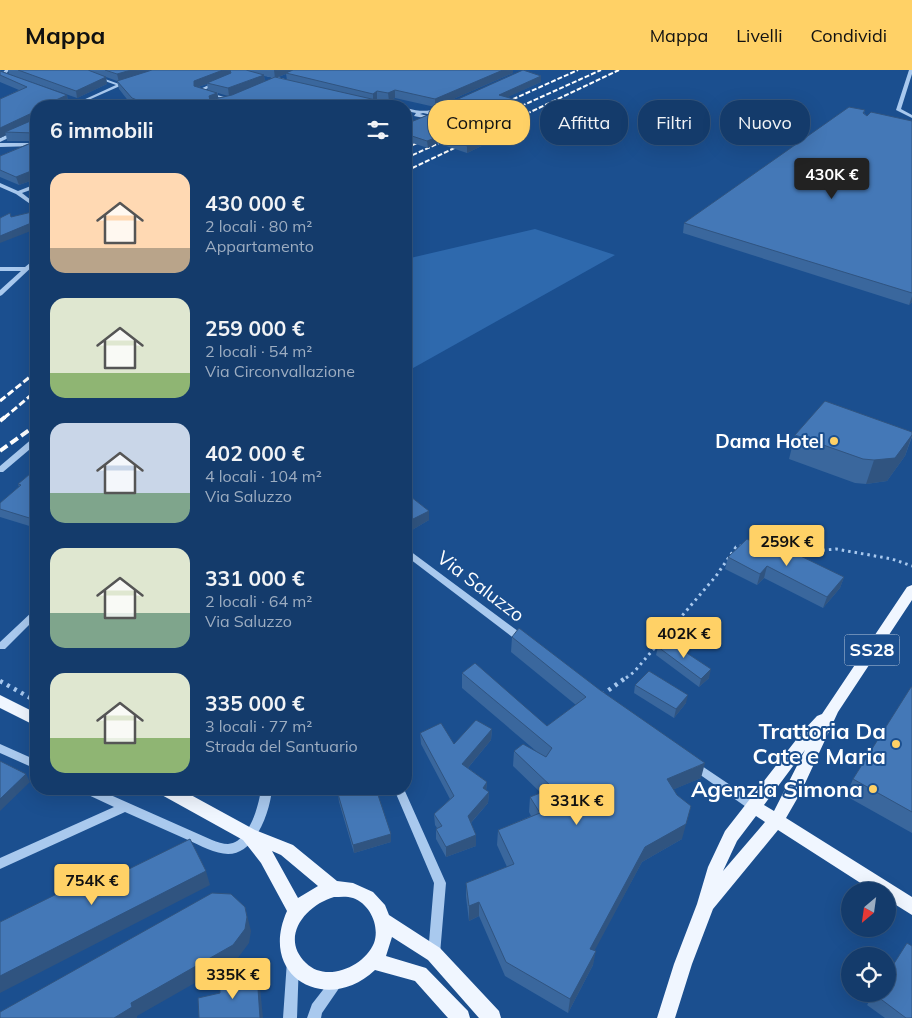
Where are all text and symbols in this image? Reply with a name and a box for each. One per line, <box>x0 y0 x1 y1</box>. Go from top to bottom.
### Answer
text: Mappa <box>25 20 105 50</box>
text: Mappa <box>650 24 708 47</box>
text: Livelli <box>736 24 782 47</box>
text: Condividi <box>810 24 887 47</box>
chip: Compra <box>428 100 530 145</box>
chip: Affitta <box>540 100 628 145</box>
chip: Filtri <box>638 100 710 145</box>
chip: Nuovo <box>720 100 810 145</box>
icon: filters <box>364 116 392 144</box>
text: 6 immobili <box>50 117 154 143</box>
pin: 430K € <box>791 158 873 200</box>
text: 430K € <box>805 164 859 184</box>
text: 430 000 € <box>205 190 305 216</box>
icon: home <box>90 193 150 253</box>
text: 2 locali · 80 m² <box>205 216 312 236</box>
text: Appartamento <box>205 236 314 256</box>
text: 259 000 € <box>205 315 305 341</box>
icon: home <box>90 318 150 378</box>
text: 2 locali · 54 m² <box>205 341 312 361</box>
text: Via Circonvallazione <box>205 361 355 381</box>
place label: Dama Hotel <box>715 429 824 453</box>
marker: Dama Hotel <box>828 435 840 447</box>
text: 402 000 € <box>205 440 305 466</box>
icon: home <box>90 443 150 503</box>
text: 4 locali · 104 m² <box>205 466 322 486</box>
text: Via Saluzzo <box>205 486 292 506</box>
pin: 259K € <box>746 524 828 567</box>
text: 259K € <box>760 531 814 551</box>
street label: Via Saluzzo <box>433 545 529 627</box>
text: 331 000 € <box>205 565 305 591</box>
icon: home <box>90 568 150 628</box>
text: 2 locali · 64 m² <box>205 591 312 611</box>
text: Via Saluzzo <box>205 611 292 631</box>
pin: 402K € <box>643 616 725 659</box>
text: 402K € <box>657 623 711 643</box>
road number: SS28 <box>844 634 900 666</box>
text: 335 000 € <box>205 690 305 716</box>
icon: home <box>90 693 150 753</box>
text: 3 locali · 77 m² <box>205 716 312 736</box>
place label: Trattoria Da Cate e Maria <box>752 717 886 770</box>
text: Strada del Santuario <box>205 736 358 756</box>
marker: Trattoria Da Cate e Maria <box>890 738 902 750</box>
place label: Agenzia Simona <box>691 775 863 803</box>
marker: Agenzia Simona <box>867 783 879 795</box>
pin: 331K € <box>536 784 618 826</box>
text: 331K € <box>550 790 604 810</box>
pin: 754K € <box>51 864 133 906</box>
text: 754K € <box>65 870 119 890</box>
north arrow <box>841 882 896 938</box>
map controls <box>841 882 896 1002</box>
button: locate <box>841 947 896 1002</box>
pin: 335K € <box>192 958 274 1000</box>
text: 335K € <box>206 964 260 984</box>

